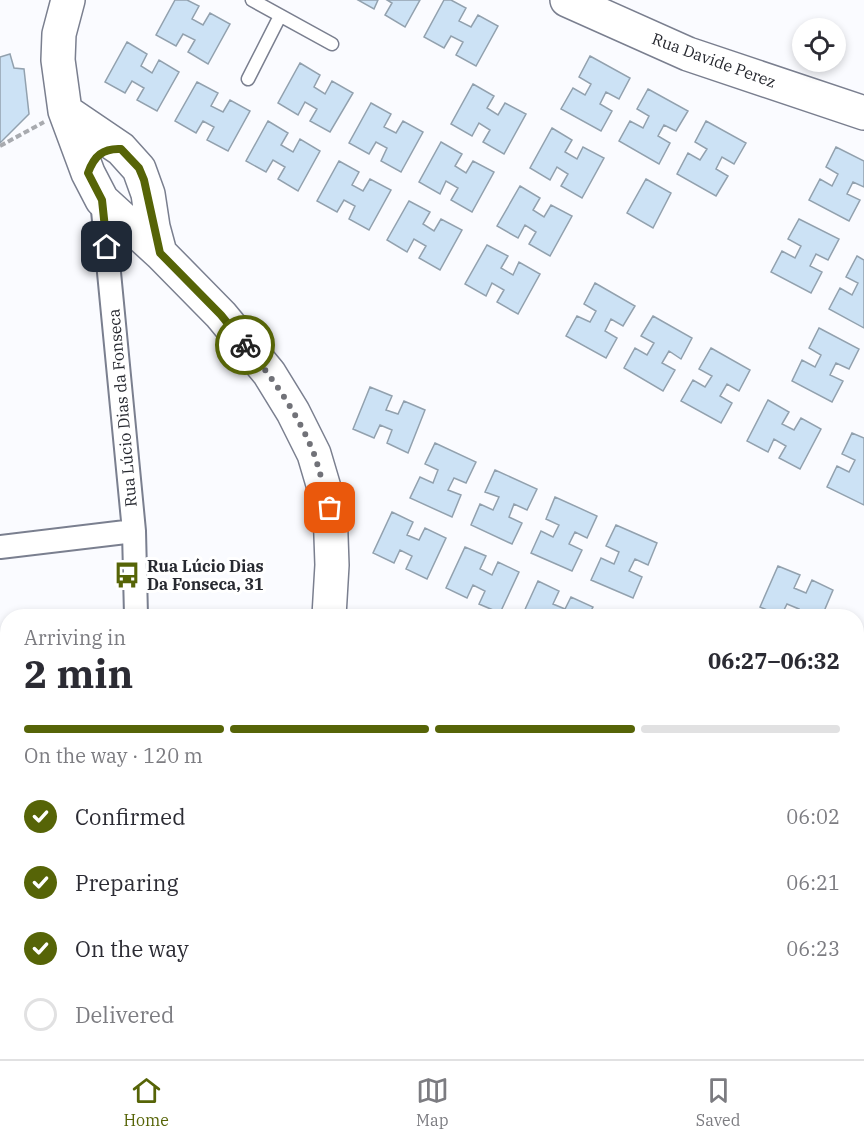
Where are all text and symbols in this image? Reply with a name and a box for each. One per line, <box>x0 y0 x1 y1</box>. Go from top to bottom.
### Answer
map controls <box>792 18 846 72</box>
button: locate <box>792 18 846 72</box>
street label: Rua Davide Perez <box>649 28 779 92</box>
pin <box>81 221 132 272</box>
icon: home <box>90 230 123 263</box>
street label: Rua Lúcio Dias da Fonseca <box>103 308 141 508</box>
courier <box>215 315 275 375</box>
icon: bike <box>229 329 262 362</box>
pin <box>304 482 355 533</box>
icon: bag <box>313 491 346 524</box>
place label: Rua Lúcio Dias Da Fonseca, 31 <box>147 556 264 594</box>
bus stop icon: Rua Lúcio Dias Da Fonseca, 31 <box>112 560 142 590</box>
text: Arriving in <box>24 624 126 651</box>
text: 06:27–06:32 <box>708 646 840 675</box>
text: 2 min <box>24 648 133 699</box>
text: On the way · 120 m <box>24 742 203 769</box>
icon: check <box>24 800 57 833</box>
text: Confirmed <box>75 802 186 831</box>
text: 06:02 <box>786 803 840 830</box>
icon: check <box>24 866 57 899</box>
text: Preparing <box>75 868 179 897</box>
text: 06:21 <box>786 869 840 896</box>
icon: check <box>24 932 57 965</box>
text: On the way <box>75 934 189 963</box>
text: 06:23 <box>786 935 840 962</box>
text: Delivered <box>75 1000 174 1029</box>
tab: Home <box>123 1074 169 1130</box>
tab: Map <box>416 1074 449 1130</box>
tab: Saved <box>696 1074 741 1130</box>

